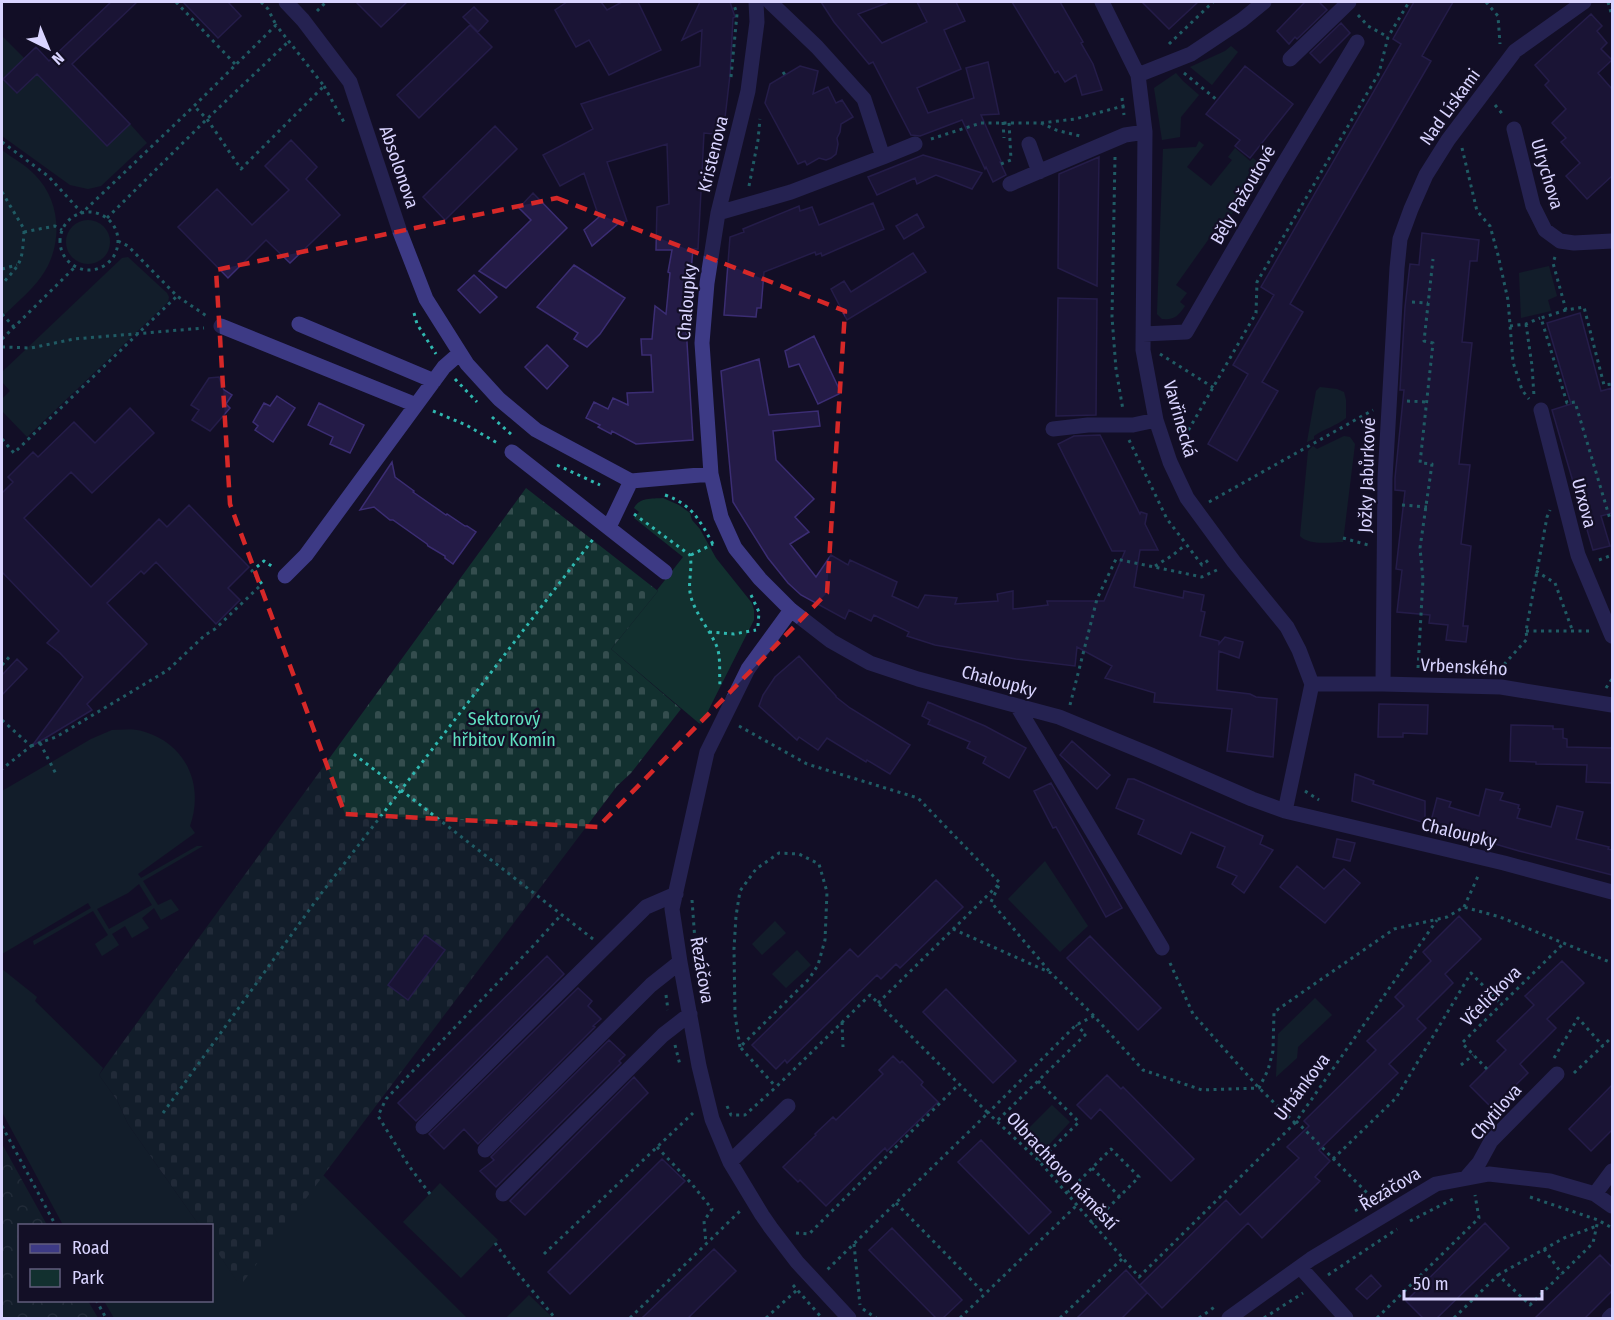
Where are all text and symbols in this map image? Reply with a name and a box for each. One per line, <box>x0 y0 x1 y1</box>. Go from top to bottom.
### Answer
north arrow <box>18 18 78 78</box>
text: N <box>48 48 68 69</box>
street label: Nad Lískami <box>1415 65 1485 149</box>
street label: Kristenova <box>693 113 733 195</box>
street label: Absolonova <box>375 123 423 211</box>
street label: Ulrychova <box>1526 136 1568 212</box>
street label: Běly Pažoutové <box>1206 142 1280 248</box>
street label: Chaloupky <box>673 263 701 341</box>
street label: Vavřinecká <box>1159 378 1201 460</box>
street label: Jožky Jabůrkové <box>1354 417 1380 533</box>
street label: Urxova <box>1567 476 1601 530</box>
street label: Vrbenského <box>1420 654 1508 680</box>
street label: Chaloupky <box>959 660 1039 702</box>
park label: Sektorový hřbitov Komín <box>452 708 556 751</box>
street label: Chaloupky <box>1419 813 1499 853</box>
street label: Řezáčova <box>685 935 719 1005</box>
street label: Včeličkova <box>1456 961 1526 1031</box>
street label: Urbánkova <box>1270 1049 1335 1125</box>
street label: Chytilova <box>1466 1079 1527 1145</box>
street label: Olbrachtovo náměstí <box>1002 1107 1123 1235</box>
street label: Řezáčova <box>1355 1162 1425 1216</box>
legend <box>18 1224 213 1302</box>
text: Road <box>72 1237 109 1259</box>
scale bar <box>1404 1263 1542 1301</box>
text: Park <box>72 1267 105 1289</box>
text: 50 m <box>1413 1273 1449 1295</box>

